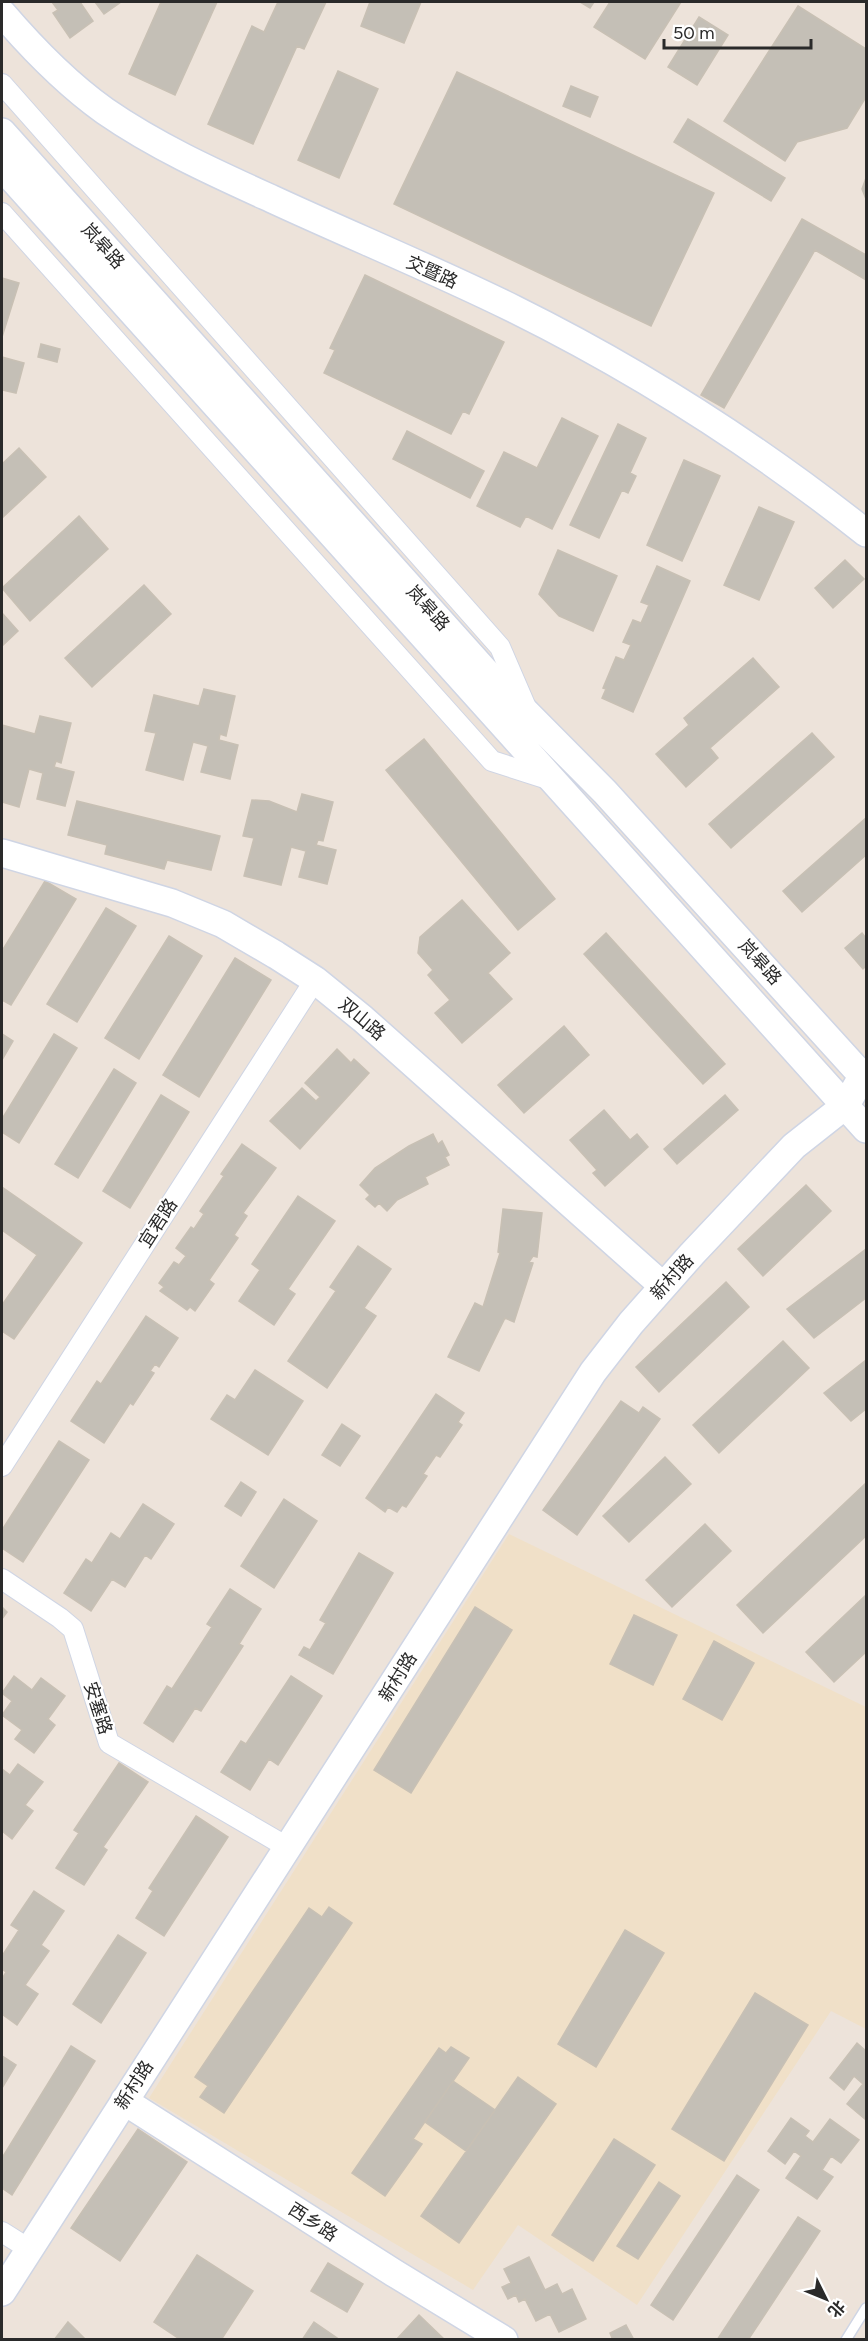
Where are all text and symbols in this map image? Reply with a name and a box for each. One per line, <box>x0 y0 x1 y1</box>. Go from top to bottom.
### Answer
scale bar <box>664 12 811 50</box>
text: 50 m <box>673 22 715 44</box>
street label: 岚皋路 <box>77 219 129 273</box>
street label: 交暨路 <box>403 251 461 293</box>
street label: 岚皋路 <box>402 581 454 635</box>
street label: 岚皋路 <box>734 935 786 989</box>
street label: 双山路 <box>334 993 390 1045</box>
street label: 宜君路 <box>134 1194 182 1252</box>
street label: 新村路 <box>646 1250 698 1304</box>
street label: 新村路 <box>374 1648 422 1706</box>
street label: 安塞路 <box>79 1679 117 1737</box>
street label: 新村路 <box>110 2056 158 2114</box>
street label: 西乡路 <box>284 2198 342 2246</box>
north arrow <box>796 2269 856 2329</box>
text: 北 <box>824 2297 849 2321</box>

